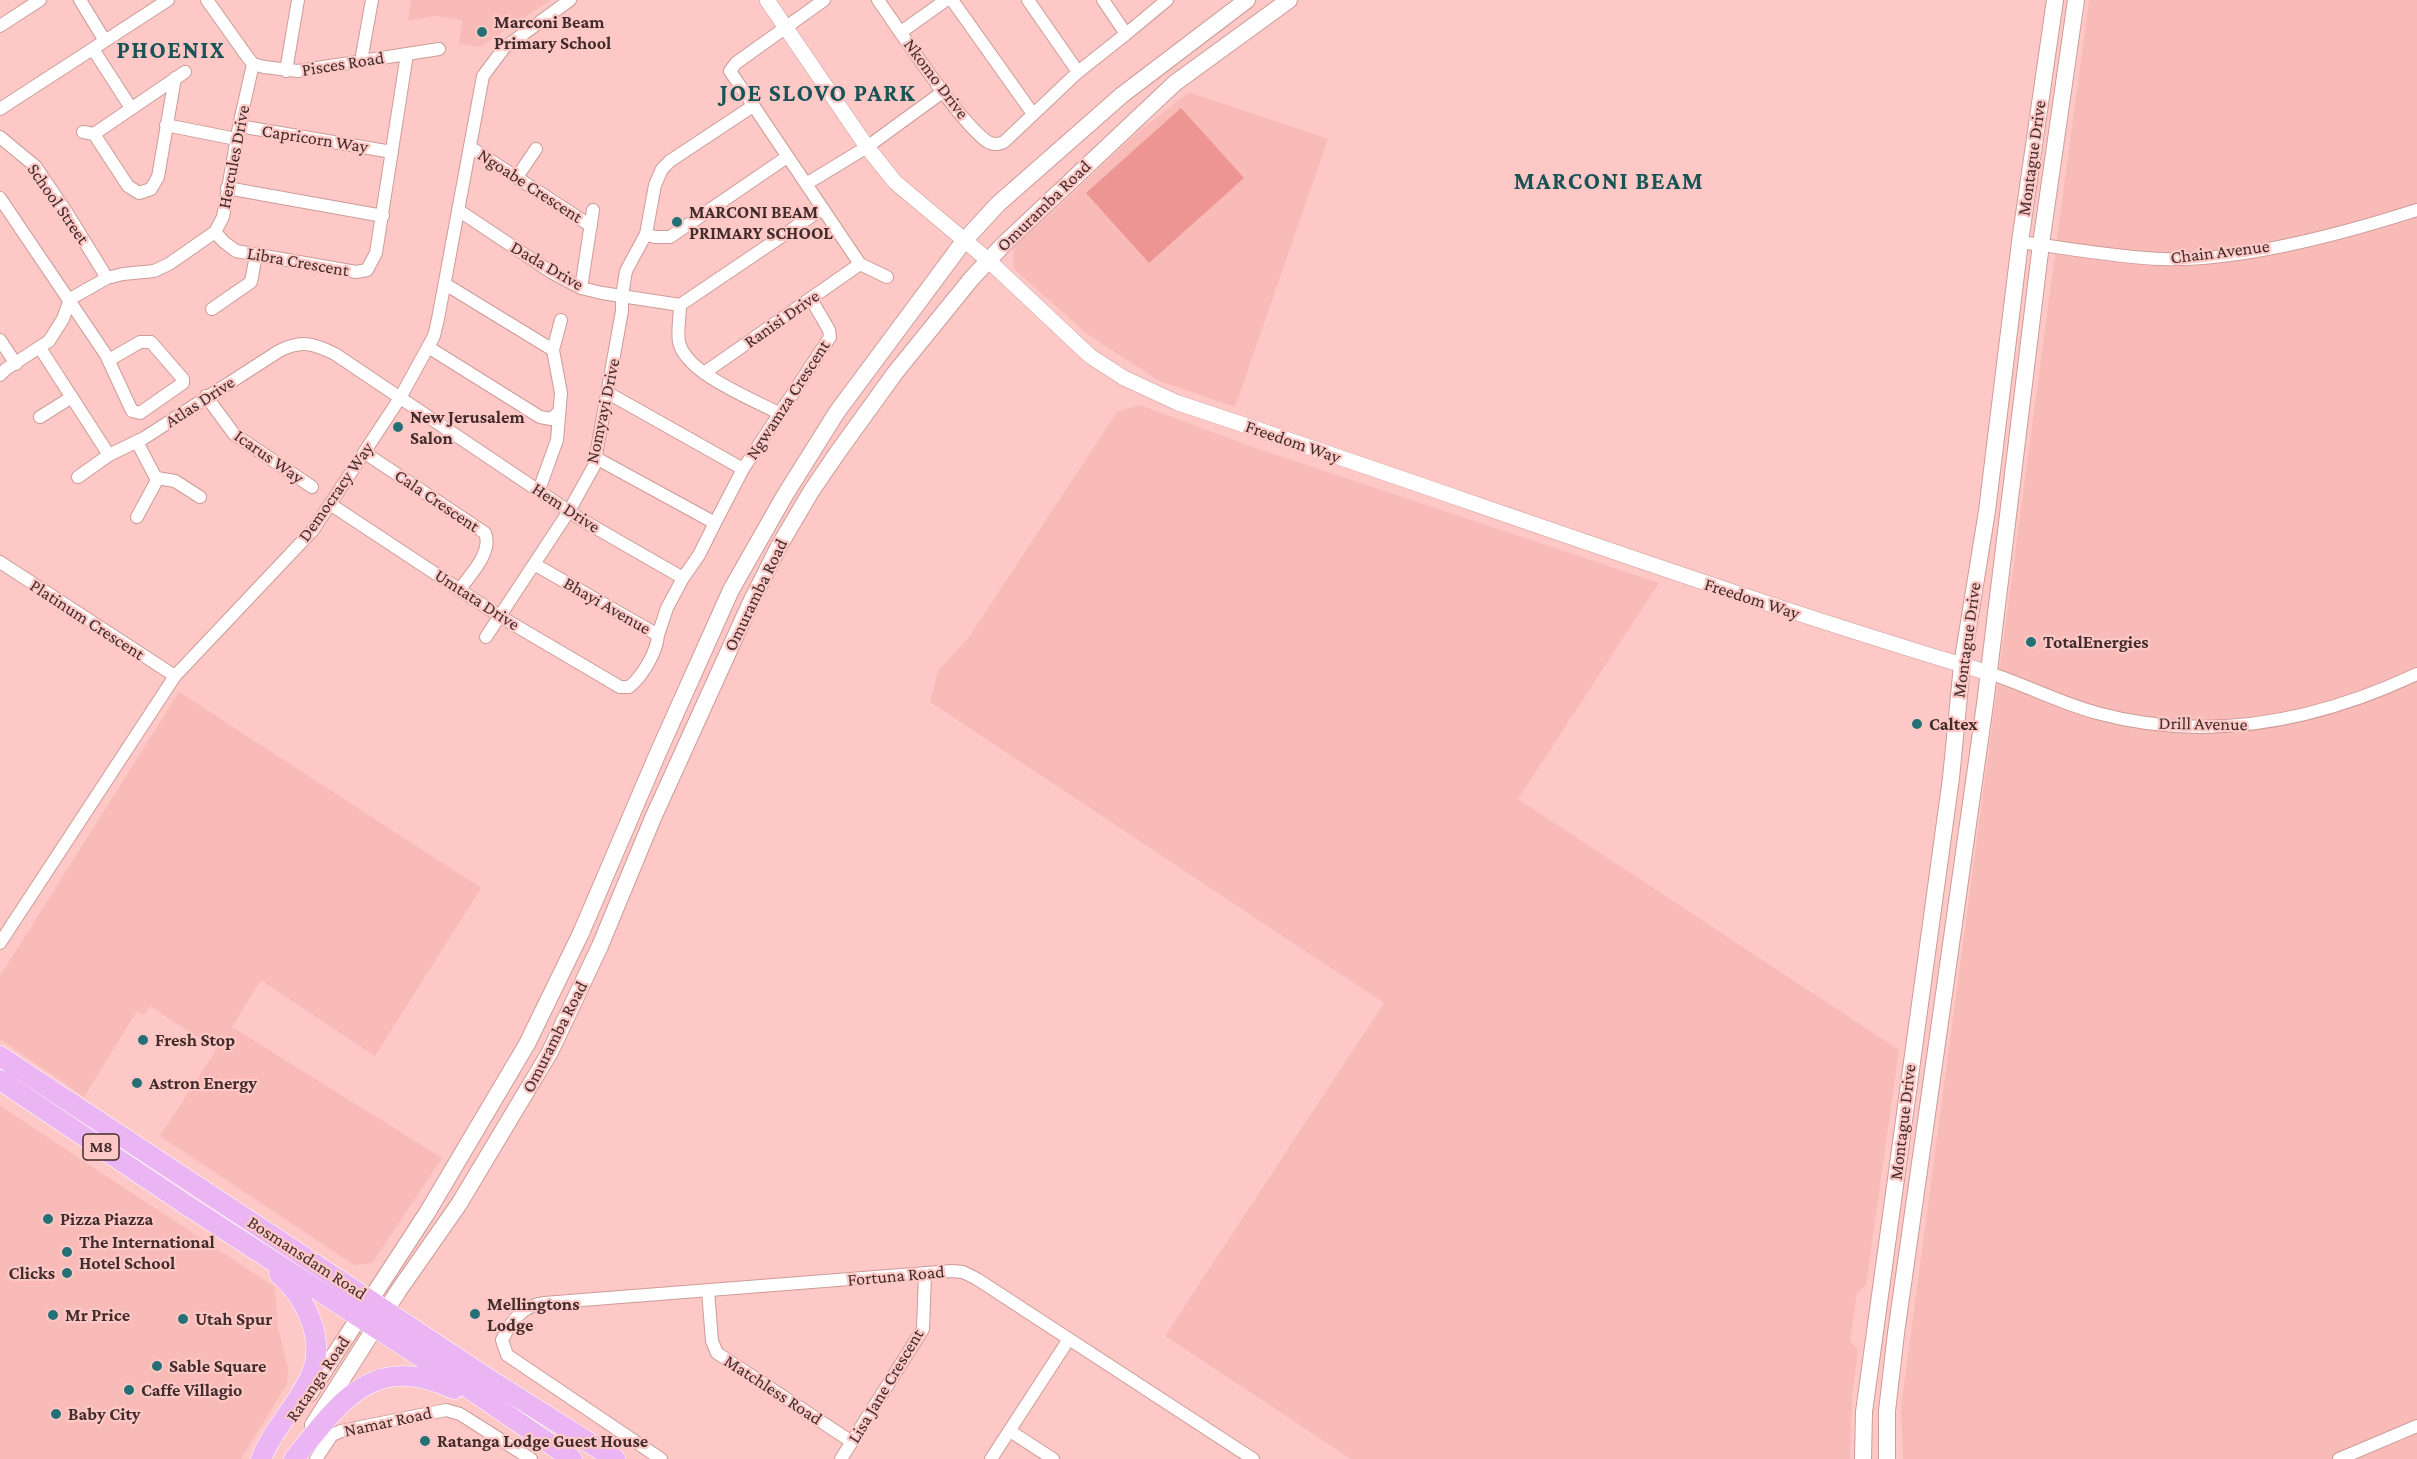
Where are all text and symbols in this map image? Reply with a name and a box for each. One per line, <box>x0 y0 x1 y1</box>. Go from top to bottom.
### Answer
place label: Marconi Beam Primary School <box>494 11 611 54</box>
marker: Marconi Beam Primary School <box>475 25 489 39</box>
street label: Nkomo Drive <box>899 34 973 124</box>
district label: PHOENIX <box>116 37 226 65</box>
street label: Pisces Road <box>300 47 386 81</box>
district label: JOE SLOVO PARK <box>720 80 916 108</box>
street label: Montague Drive <box>2013 99 2051 217</box>
street label: Hercules Drive <box>213 103 255 211</box>
street label: Capricorn Way <box>260 120 370 158</box>
street label: Ngoabe Crescent <box>474 144 586 228</box>
street label: Omuramba Road <box>992 156 1096 256</box>
street label: School Street <box>22 159 94 249</box>
district label: MARCONI BEAM <box>1514 168 1704 196</box>
place label: MARCONI BEAM PRIMARY SCHOOL <box>689 201 833 244</box>
marker: MARCONI BEAM PRIMARY SCHOOL <box>670 215 684 229</box>
street label: Chain Avenue <box>2169 235 2271 269</box>
street label: Dada Drive <box>507 236 587 296</box>
street label: Libra Crescent <box>245 242 351 282</box>
street label: Ranisi Drive <box>740 285 824 353</box>
street label: Ngwamza Crescent <box>741 336 835 464</box>
street label: Nomyayi Drive <box>581 356 625 466</box>
street label: Atlas Drive <box>161 372 239 432</box>
place label: New Jerusalem Salon <box>410 406 525 448</box>
street label: Freedom Way <box>1243 416 1343 468</box>
marker: New Jerusalem Salon <box>391 420 405 434</box>
street label: Icarus Way <box>230 425 308 489</box>
street label: Democracy Way <box>294 438 378 546</box>
street label: Cala Crescent <box>390 465 484 537</box>
street label: Hem Drive <box>528 478 604 538</box>
street label: Omuramba Road <box>719 535 793 655</box>
street label: Umtata Drive <box>430 565 524 635</box>
street label: Bhayi Avenue <box>560 572 654 640</box>
street label: Freedom Way <box>1702 573 1802 625</box>
street label: Platinum Crescent <box>26 575 148 665</box>
street label: Montague Drive <box>1948 581 1986 699</box>
place label: TotalEnergies <box>2043 631 2149 653</box>
marker: TotalEnergies <box>2024 635 2038 649</box>
street label: Drill Avenue <box>2158 712 2248 736</box>
place label: Caltex <box>1929 713 1977 735</box>
marker: Caltex <box>1910 717 1924 731</box>
street label: Omuramba Road <box>518 978 592 1096</box>
place label: Fresh Stop <box>155 1029 235 1051</box>
marker: Fresh Stop <box>136 1033 150 1047</box>
street label: Montague Drive <box>1885 1063 1921 1181</box>
place label: Astron Energy <box>149 1072 257 1094</box>
marker: Astron Energy <box>130 1076 144 1090</box>
road number: M8 <box>83 1134 119 1160</box>
place label: Pizza Piazza <box>60 1208 153 1230</box>
street label: Bosmansdam Road <box>243 1211 371 1305</box>
marker: Pizza Piazza <box>41 1212 55 1226</box>
place label: The International Hotel School <box>79 1231 215 1274</box>
marker: The International Hotel School <box>60 1245 74 1259</box>
street label: Fortuna Road <box>847 1261 945 1291</box>
place label: Clicks <box>9 1262 55 1284</box>
marker: Clicks <box>60 1266 74 1280</box>
place label: Mellingtons Lodge <box>487 1293 579 1336</box>
place label: Mr Price <box>65 1304 130 1326</box>
marker: Mellingtons Lodge <box>468 1307 482 1321</box>
marker: Mr Price <box>46 1308 60 1322</box>
place label: Utah Spur <box>195 1308 272 1330</box>
marker: Utah Spur <box>176 1312 190 1326</box>
street label: Lisa Jane Crescent <box>843 1325 929 1447</box>
street label: Ratanga Road <box>281 1332 355 1426</box>
street label: Matchless Road <box>720 1350 826 1430</box>
place label: Sable Square <box>169 1355 266 1377</box>
marker: Sable Square <box>150 1359 164 1373</box>
place label: Caffe Villagio <box>141 1379 242 1401</box>
marker: Caffe Villagio <box>122 1383 136 1397</box>
street label: Namar Road <box>342 1402 434 1442</box>
place label: Baby City <box>68 1403 140 1425</box>
marker: Baby City <box>49 1407 63 1421</box>
place label: Ratanga Lodge Guest House <box>437 1430 648 1452</box>
marker: Ratanga Lodge Guest House <box>418 1434 432 1448</box>

